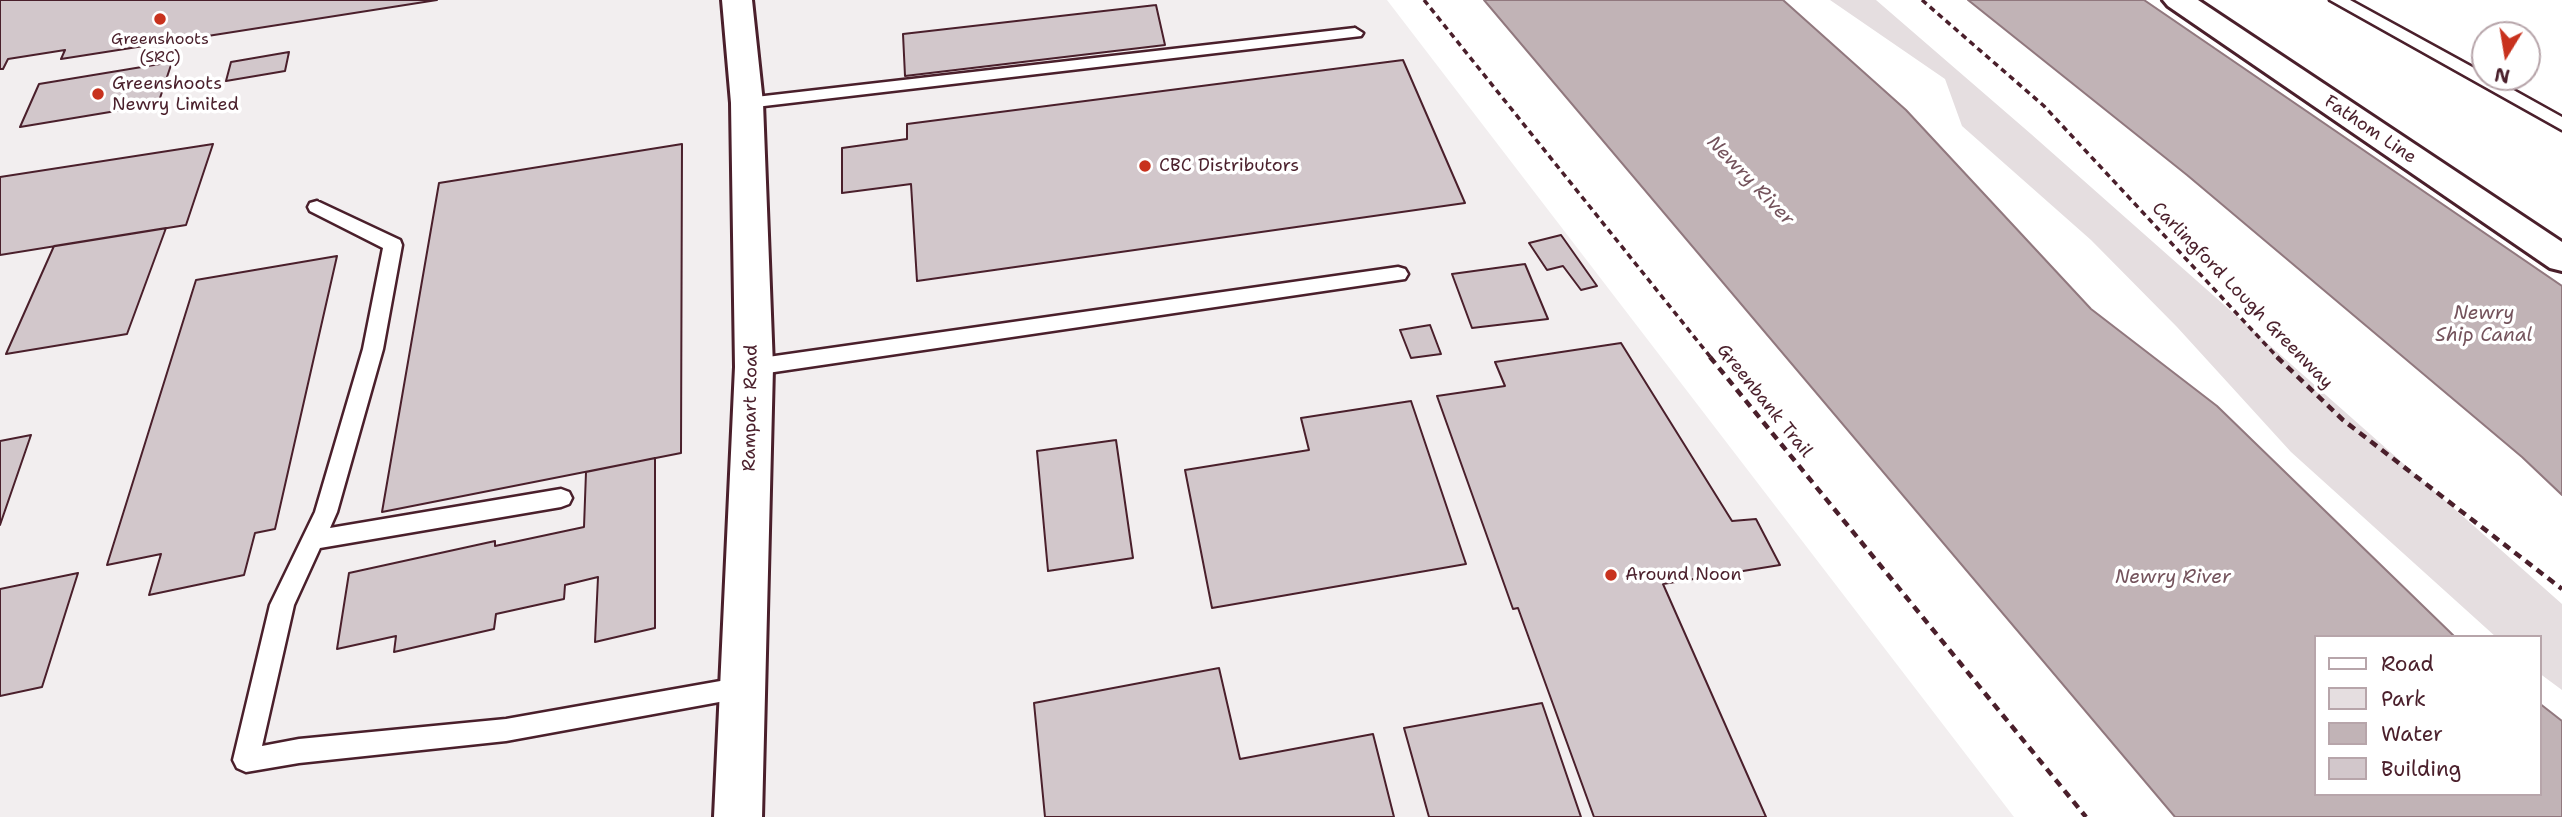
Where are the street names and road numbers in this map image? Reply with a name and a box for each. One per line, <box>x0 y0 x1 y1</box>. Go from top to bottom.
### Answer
street label: Fathom Line <box>2320 91 2420 169</box>
street label: Carlingford Lough Greenway <box>2147 198 2337 394</box>
street label: Greenbank Trail <box>1712 340 1816 462</box>
street label: Rampart Road <box>739 344 763 472</box>

